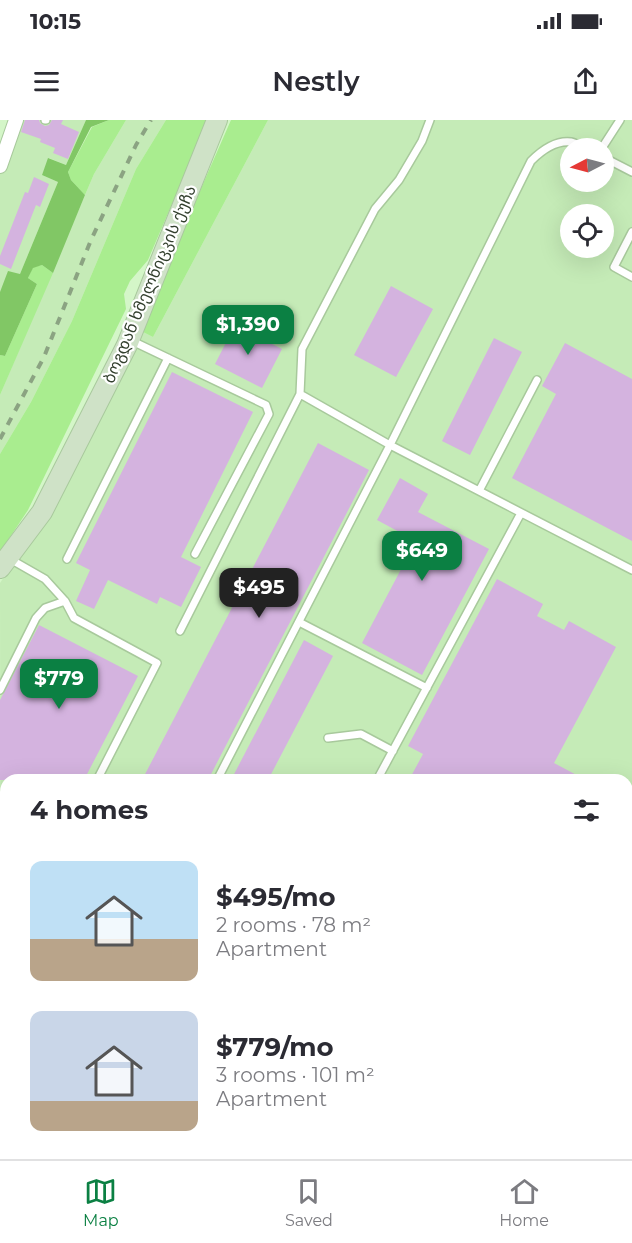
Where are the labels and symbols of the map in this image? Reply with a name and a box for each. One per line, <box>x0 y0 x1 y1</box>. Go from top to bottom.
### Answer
north arrow <box>560 138 614 192</box>
street label: ბოგდან ხმელნიცკის ქუჩა <box>99 182 201 386</box>
pin: $1,390 <box>199 305 297 356</box>
pin: $649 <box>386 531 458 582</box>
pin: $495 <box>223 568 295 619</box>
pin: $779 <box>23 659 95 710</box>

